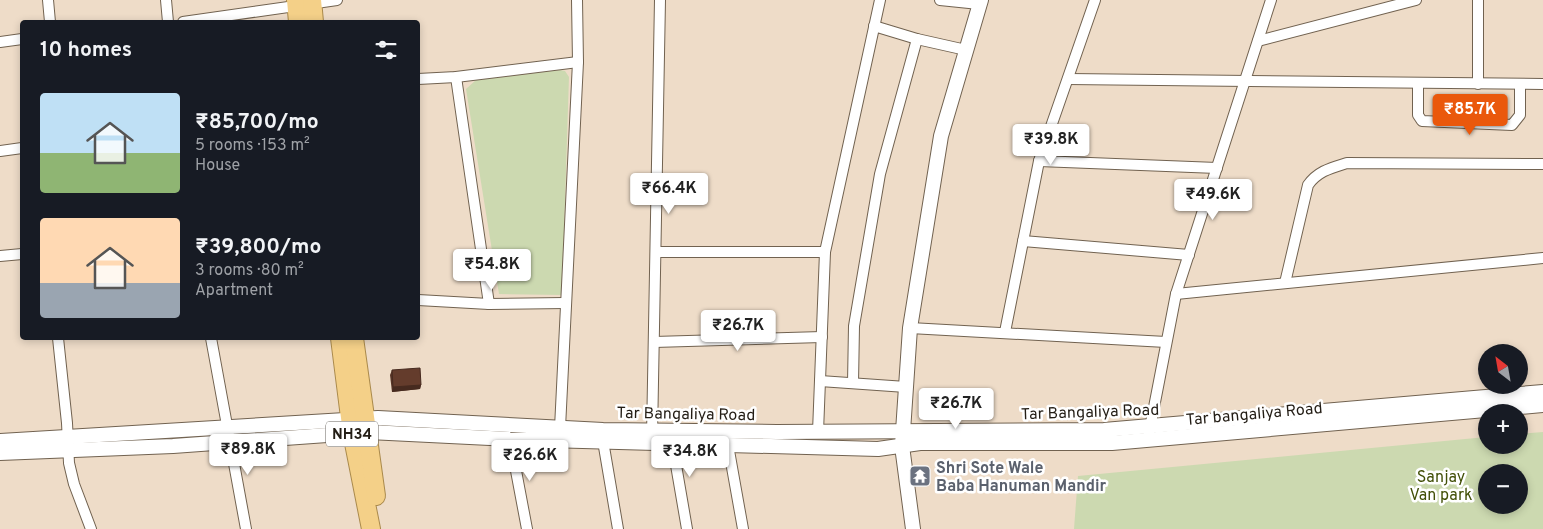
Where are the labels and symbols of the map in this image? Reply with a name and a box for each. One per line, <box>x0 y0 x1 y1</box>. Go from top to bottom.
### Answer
pin: ₹85.7K <box>1429 94 1511 136</box>
pin: ₹39.8K <box>1010 124 1092 166</box>
pin: ₹66.4K <box>628 172 710 215</box>
pin: ₹49.6K <box>1172 178 1254 221</box>
pin: ₹54.8K <box>451 248 533 291</box>
pin: ₹26.7K <box>697 310 779 352</box>
north arrow <box>1478 344 1528 394</box>
pin: ₹26.7K <box>915 388 997 430</box>
street label: Tar bangaliya Road <box>1185 399 1323 431</box>
street label: Tar Bangaliya Road <box>1020 401 1160 425</box>
street label: Tar Bangaliya Road <box>617 404 755 426</box>
road number: NH34 <box>326 422 378 446</box>
pin: ₹89.8K <box>207 434 289 476</box>
pin: ₹34.8K <box>649 436 731 478</box>
pin: ₹26.6K <box>489 440 571 482</box>
place label: Shri Sote Wale Baba Hanuman Mandir <box>936 459 1107 497</box>
temple icon: Shri Sote Wale Baba Hanuman Mandir <box>908 464 932 488</box>
park label: Sanjay Van park <box>1409 468 1473 506</box>

